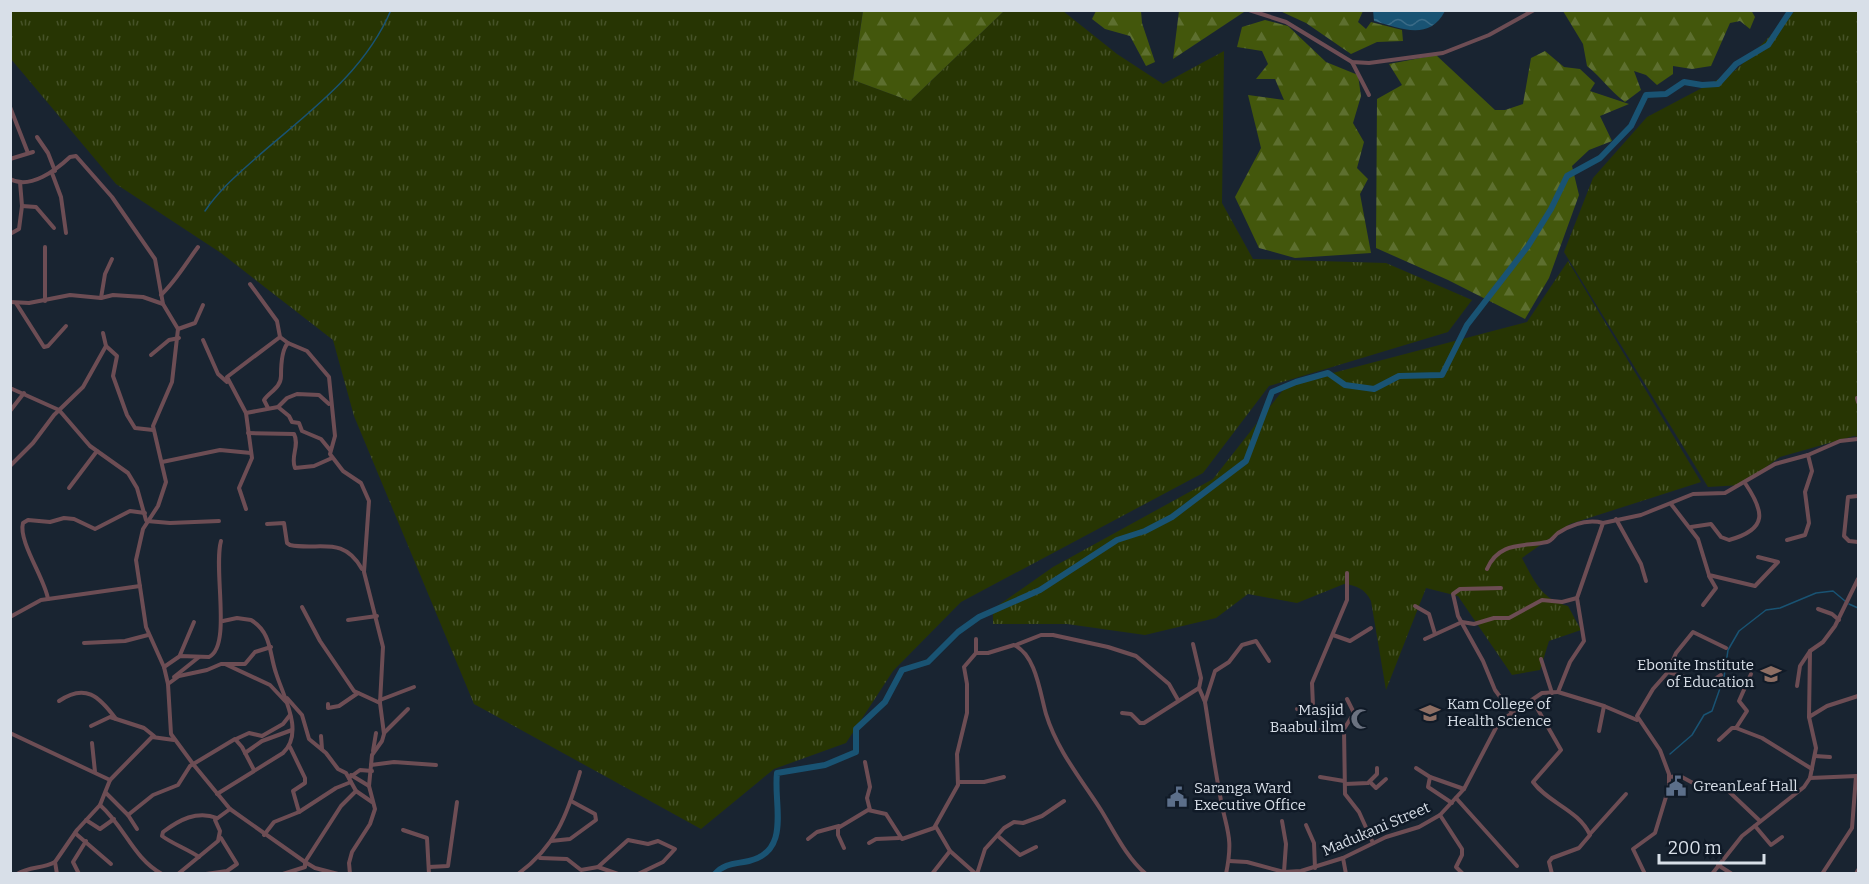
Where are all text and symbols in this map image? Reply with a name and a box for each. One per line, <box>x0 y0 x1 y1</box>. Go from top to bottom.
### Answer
place label: Ebonite Institute of Education <box>1637 656 1754 691</box>
school or university icon: Ebonite Institute of Education <box>1759 662 1783 686</box>
place label: Kam College of Health Science <box>1447 695 1552 730</box>
place label: Masjid Baabul ilm <box>1270 701 1345 736</box>
school or university icon: Kam College of Health Science <box>1418 701 1442 725</box>
mosque icon: Masjid Baabul ilm <box>1349 707 1373 731</box>
public building icon: GreanLeaf Hall <box>1664 774 1688 798</box>
place label: GreanLeaf Hall <box>1693 777 1798 795</box>
place label: Saranga Ward Executive Office <box>1194 779 1306 814</box>
public building icon: Saranga Ward Executive Office <box>1165 785 1189 809</box>
street label: Madukani Street <box>1319 798 1433 860</box>
scale bar <box>1659 827 1764 865</box>
text: 200 m <box>1668 837 1722 859</box>

